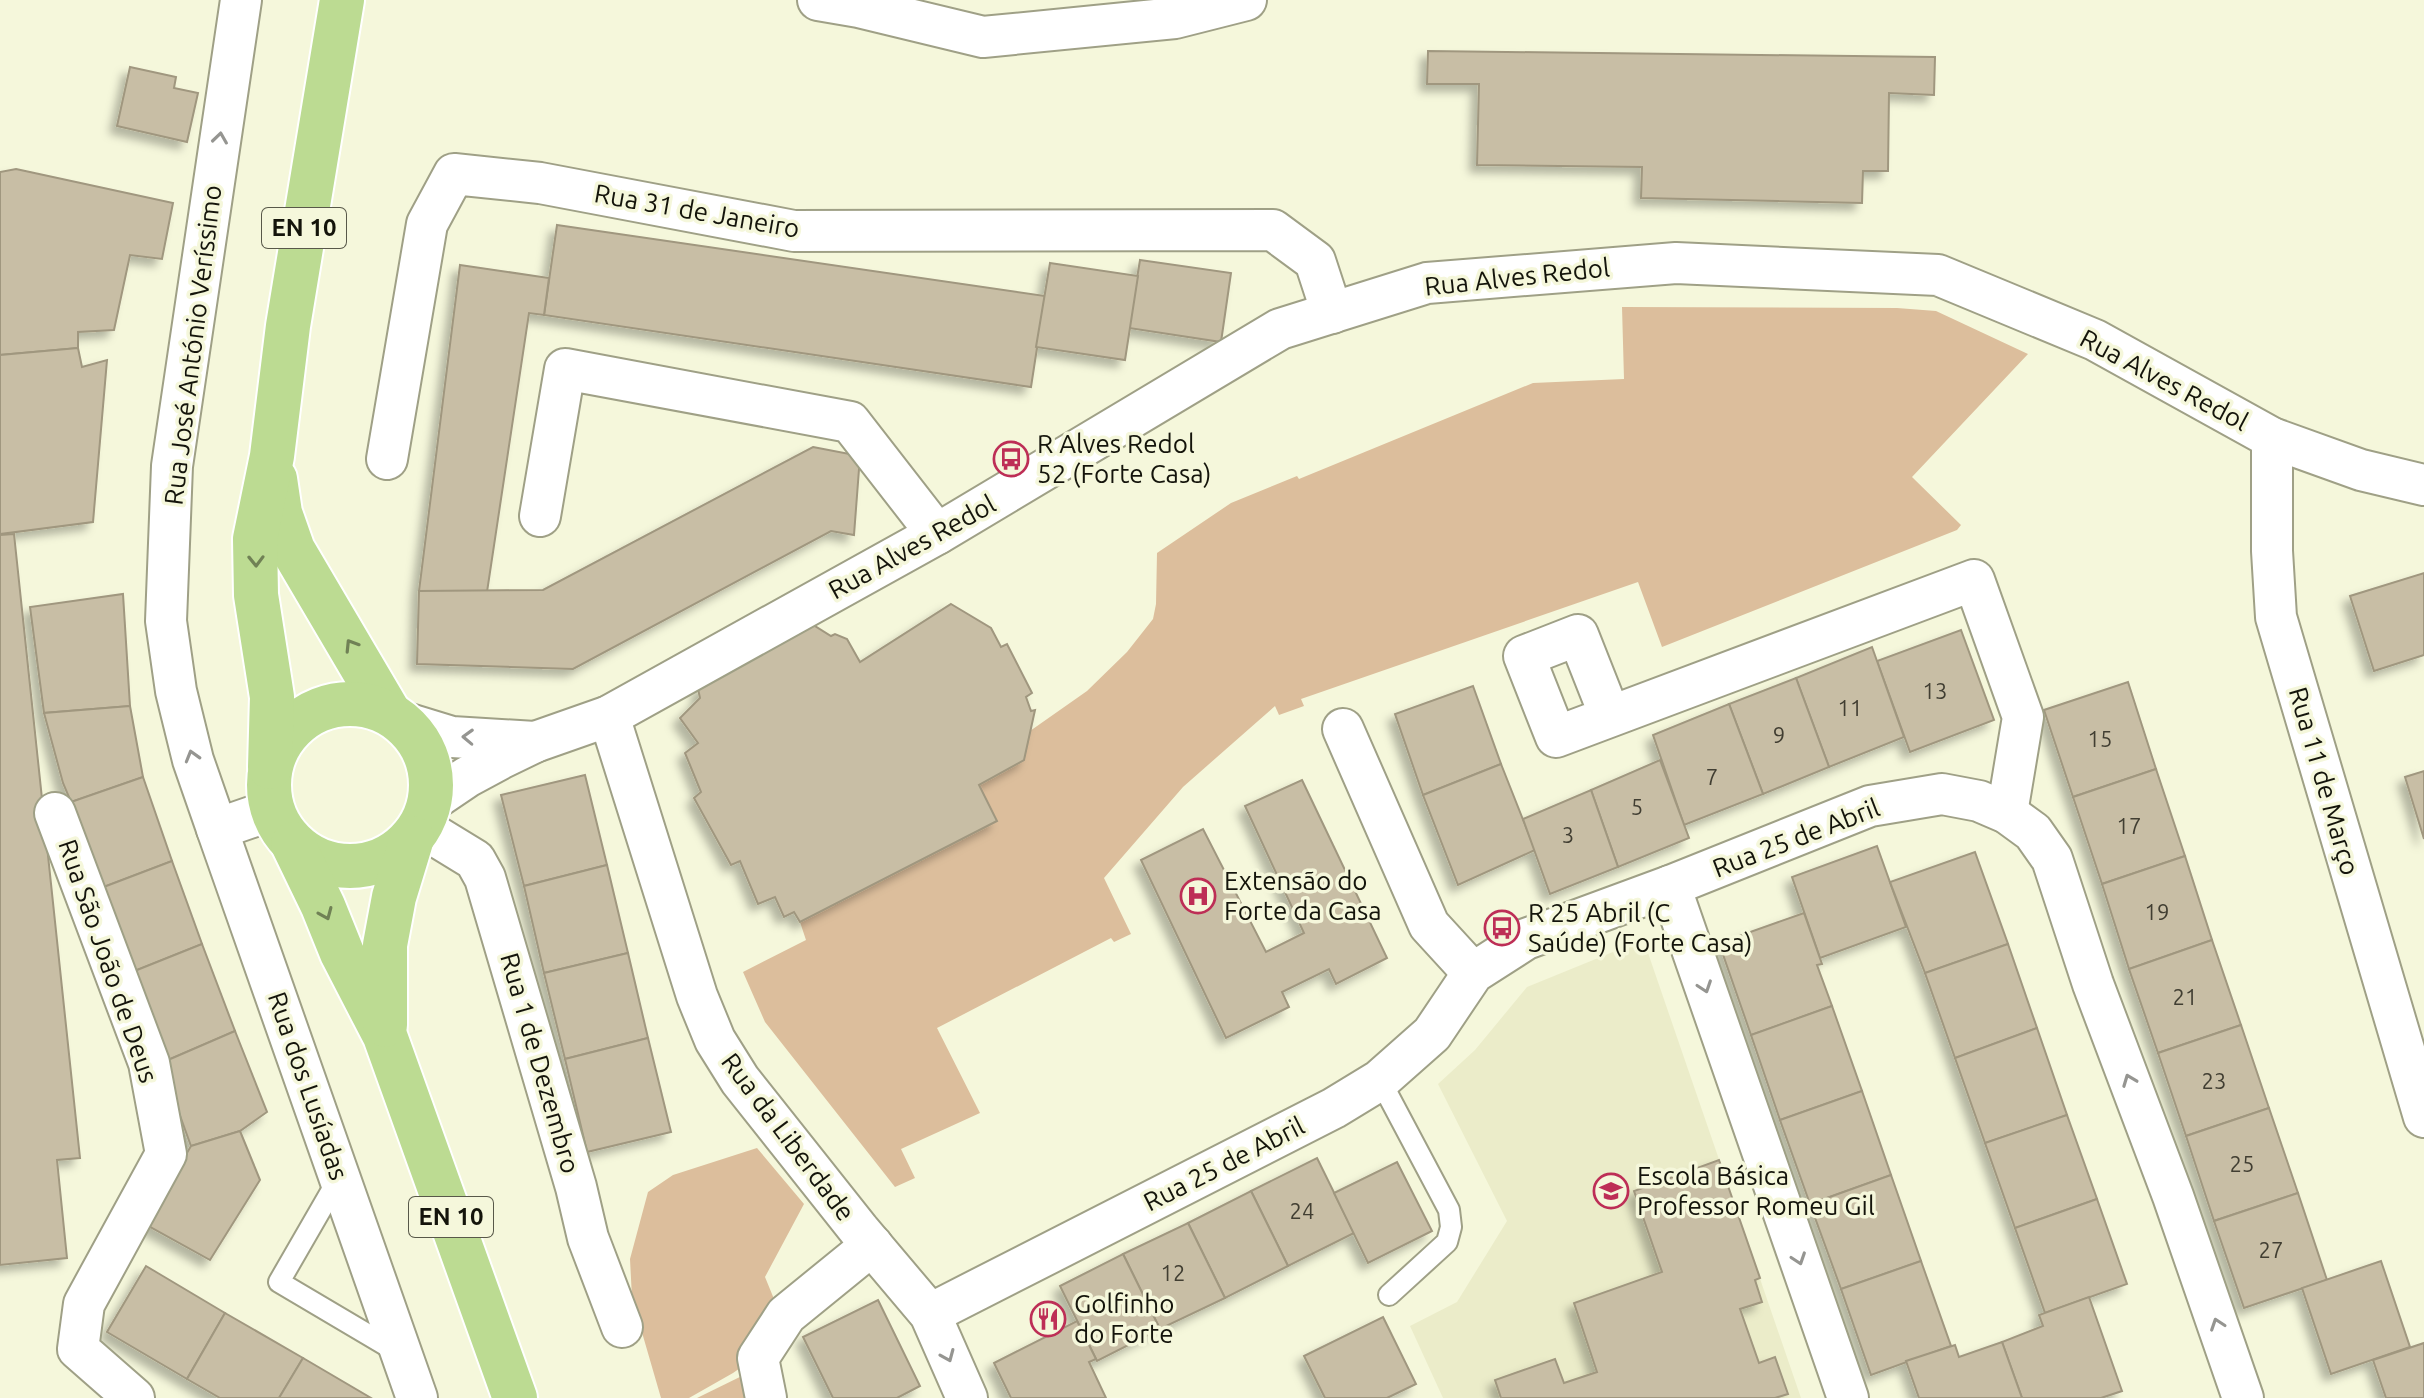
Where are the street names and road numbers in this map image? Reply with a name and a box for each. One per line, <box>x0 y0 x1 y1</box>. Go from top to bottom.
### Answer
street label: Rua 31 de Janeiro <box>592 178 802 243</box>
street label: Rua José António Veríssimo <box>158 183 227 507</box>
road number: EN 10 <box>262 208 346 248</box>
street label: Rua Alves Redol <box>1423 252 1611 301</box>
street label: Rua Alves Redol <box>2075 323 2253 436</box>
street label: Rua Alves Redol <box>823 489 1000 604</box>
street label: Rua 11 de Março <box>2284 684 2365 878</box>
street label: Rua 25 de Abril <box>1708 792 1883 883</box>
street label: Rua São João de Deus <box>53 835 164 1086</box>
street label: Rua 1 de Dezembro <box>495 949 586 1176</box>
street label: Rua dos Lusíadas <box>263 988 354 1184</box>
street label: Rua da Liberdade <box>716 1047 861 1226</box>
street label: Rua 25 de Abril <box>1139 1111 1309 1216</box>
road number: EN 10 <box>409 1197 493 1237</box>

